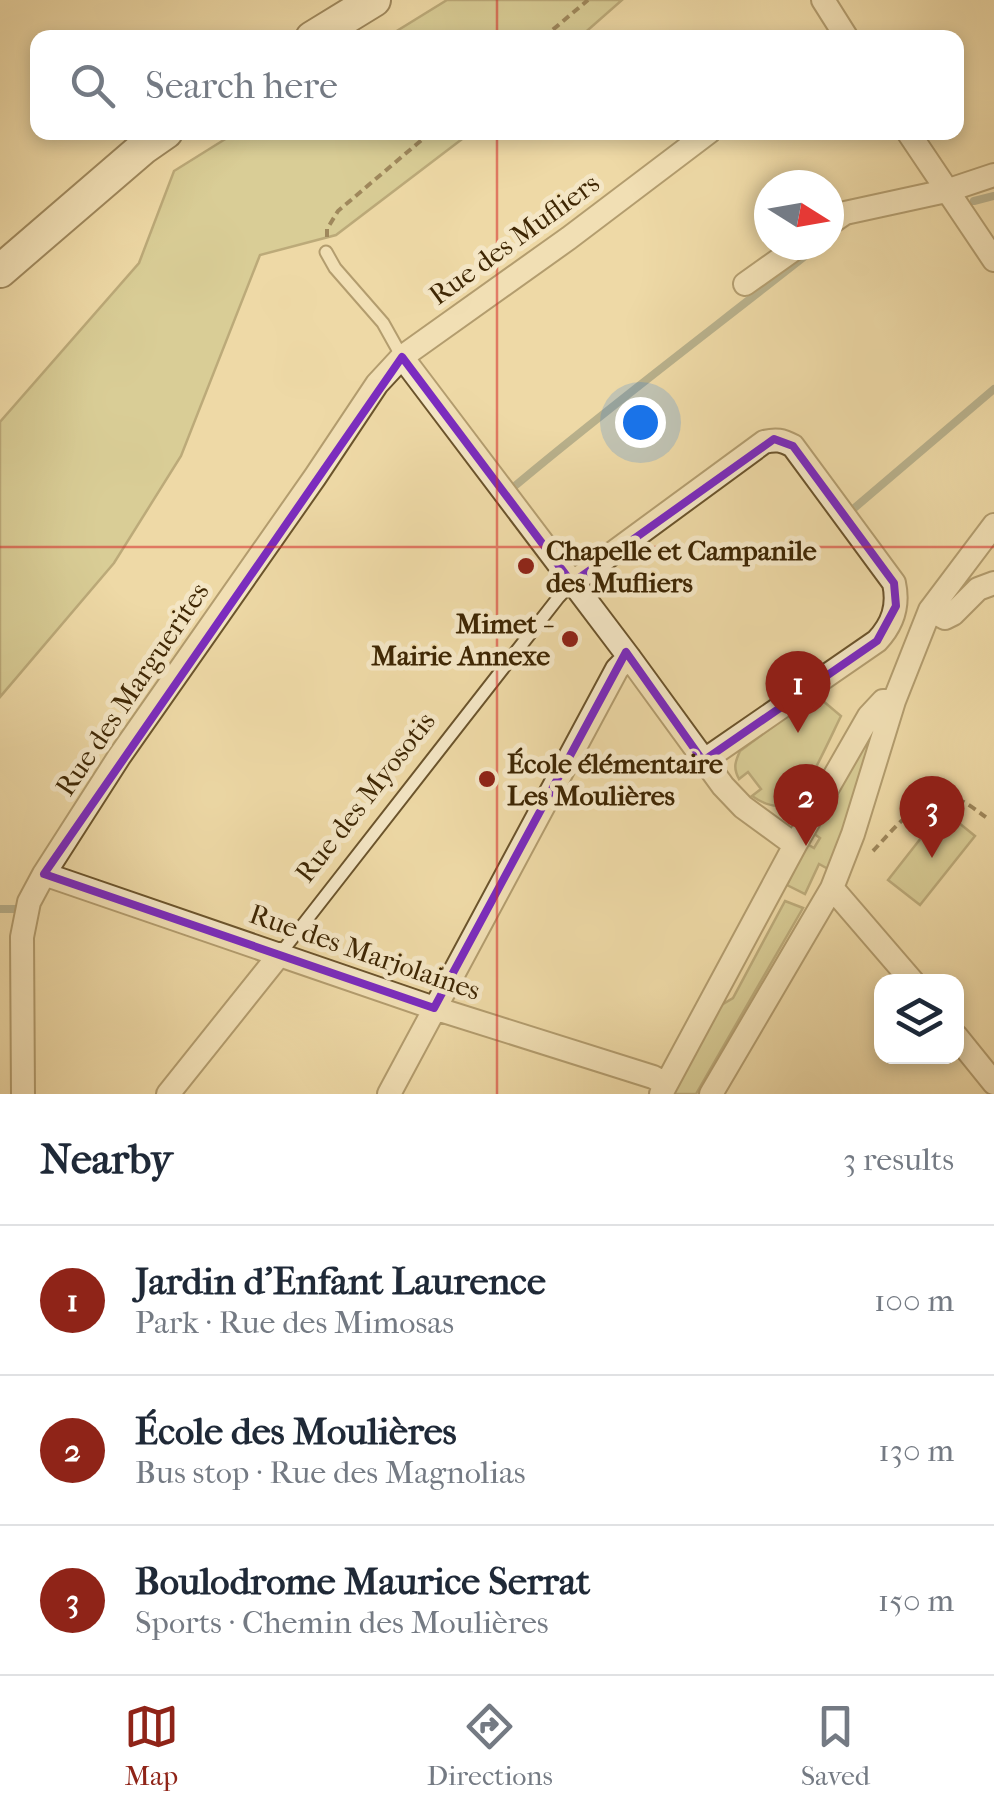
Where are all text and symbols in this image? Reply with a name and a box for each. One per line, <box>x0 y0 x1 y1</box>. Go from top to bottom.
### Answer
search box <box>30 30 964 140</box>
icon: search <box>65 58 120 113</box>
text: Search here <box>145 63 338 108</box>
street label: Rue des Mufliers <box>423 166 605 312</box>
north arrow <box>754 170 844 260</box>
your location <box>615 397 666 448</box>
place label: Chapelle et Campanile des Mufliers <box>546 534 817 599</box>
marker: Chapelle et Campanile des Mufliers <box>515 555 537 577</box>
street label: Rue des Marguerites <box>48 576 216 802</box>
place label: Mimet - Mairie Annexe <box>371 607 554 672</box>
marker: Mimet - Mairie Annexe <box>559 628 581 650</box>
pin: 1 <box>766 650 830 733</box>
street label: Rue des Myosotis <box>288 705 442 889</box>
place label: École élémentaire Les Moulières <box>507 747 723 812</box>
pin: 2 <box>774 764 838 846</box>
marker: École élémentaire Les Moulières <box>476 768 498 790</box>
pin: 3 <box>900 776 964 858</box>
street label: Rue des Marjolaines <box>245 897 485 1007</box>
map controls <box>874 974 964 1064</box>
button: layers <box>874 974 964 1064</box>
text: Nearby <box>40 1135 172 1184</box>
text: 3 results <box>843 1141 954 1178</box>
text: Jardin d'Enfant Laurence <box>135 1259 546 1304</box>
text: 1 <box>67 1282 78 1319</box>
text: 100 m <box>874 1282 954 1319</box>
text: Park · Rue des Mimosas <box>135 1304 454 1341</box>
text: École des Moulières <box>135 1409 456 1454</box>
text: 2 <box>64 1432 81 1469</box>
text: 130 m <box>878 1432 954 1469</box>
text: Bus stop · Rue des Magnolias <box>135 1454 526 1491</box>
text: Boulodrome Maurice Serrat <box>135 1559 590 1604</box>
text: 3 <box>66 1582 79 1619</box>
text: 150 m <box>878 1582 954 1619</box>
text: Sports · Chemin des Moulières <box>135 1604 549 1641</box>
tab: Map <box>124 1699 179 1792</box>
tab: Directions <box>427 1699 553 1792</box>
tab: Saved <box>801 1699 870 1792</box>

